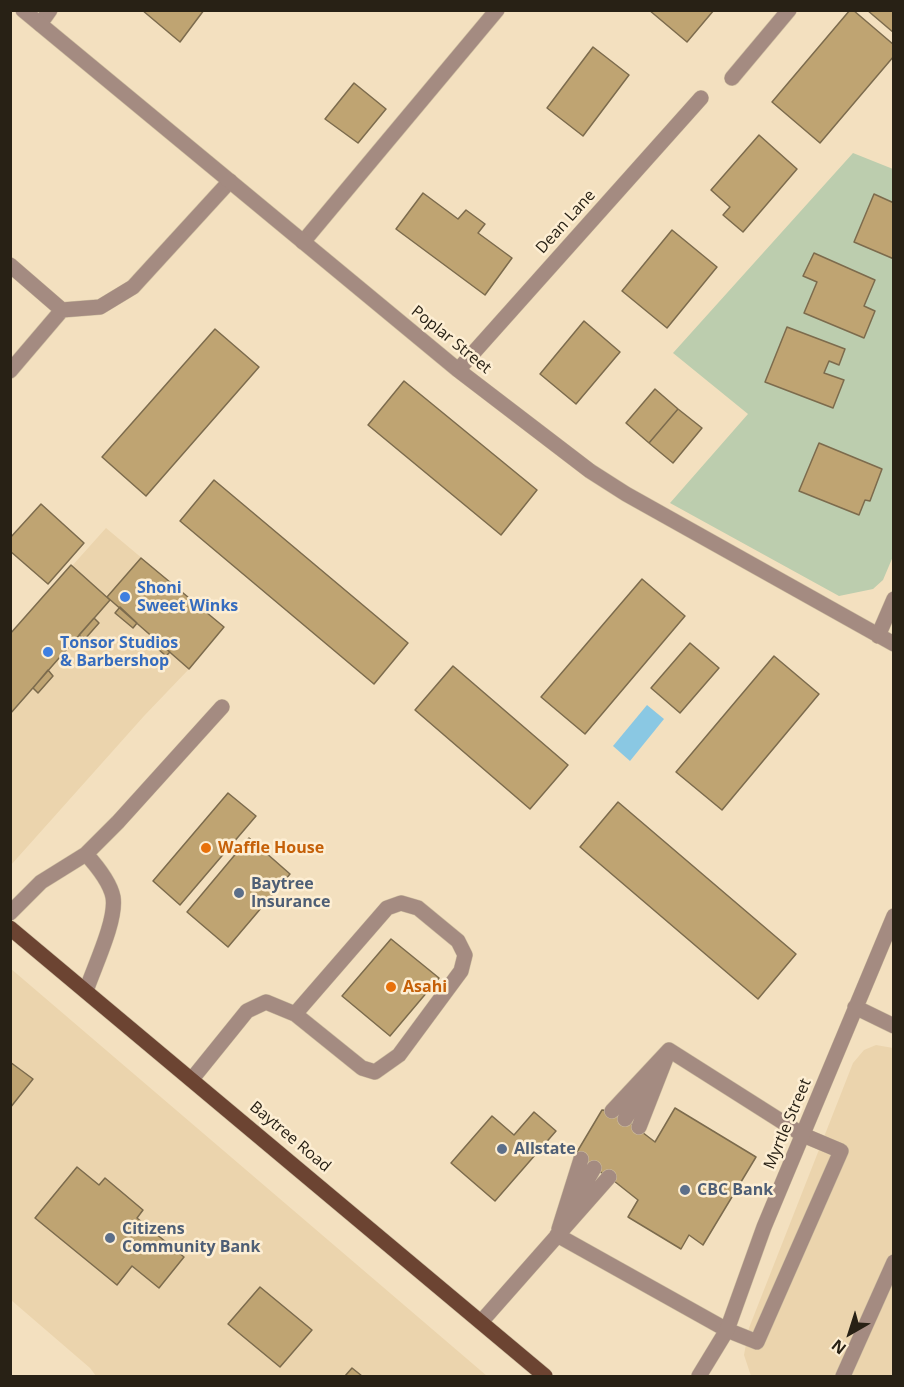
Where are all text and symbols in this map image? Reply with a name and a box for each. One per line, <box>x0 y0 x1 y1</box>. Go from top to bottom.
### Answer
street label: Dean Lane <box>532 186 600 258</box>
street label: Poplar Street <box>407 302 495 378</box>
place label: Shoni Sweet Winks <box>137 578 238 616</box>
marker: Shoni Sweet Winks <box>118 590 132 604</box>
place label: Tonsor Studios & Barbershop <box>60 633 178 671</box>
marker: Tonsor Studios & Barbershop <box>41 645 55 659</box>
place label: Waffle House <box>218 838 324 858</box>
marker: Waffle House <box>199 841 213 855</box>
place label: Baytree Insurance <box>251 874 330 912</box>
marker: Baytree Insurance <box>232 886 246 900</box>
place label: Asahi <box>403 977 447 997</box>
marker: Asahi <box>384 980 398 994</box>
street label: Myrtle Street <box>760 1076 816 1172</box>
street label: Baytree Road <box>246 1098 334 1176</box>
place label: Allstate <box>514 1139 576 1159</box>
marker: Allstate <box>495 1142 509 1156</box>
place label: CBC Bank <box>697 1180 773 1200</box>
marker: CBC Bank <box>678 1183 692 1197</box>
place label: Citizens Community Bank <box>122 1219 260 1257</box>
marker: Citizens Community Bank <box>103 1231 117 1245</box>
north arrow <box>820 1303 880 1363</box>
text: N <box>827 1334 851 1360</box>

